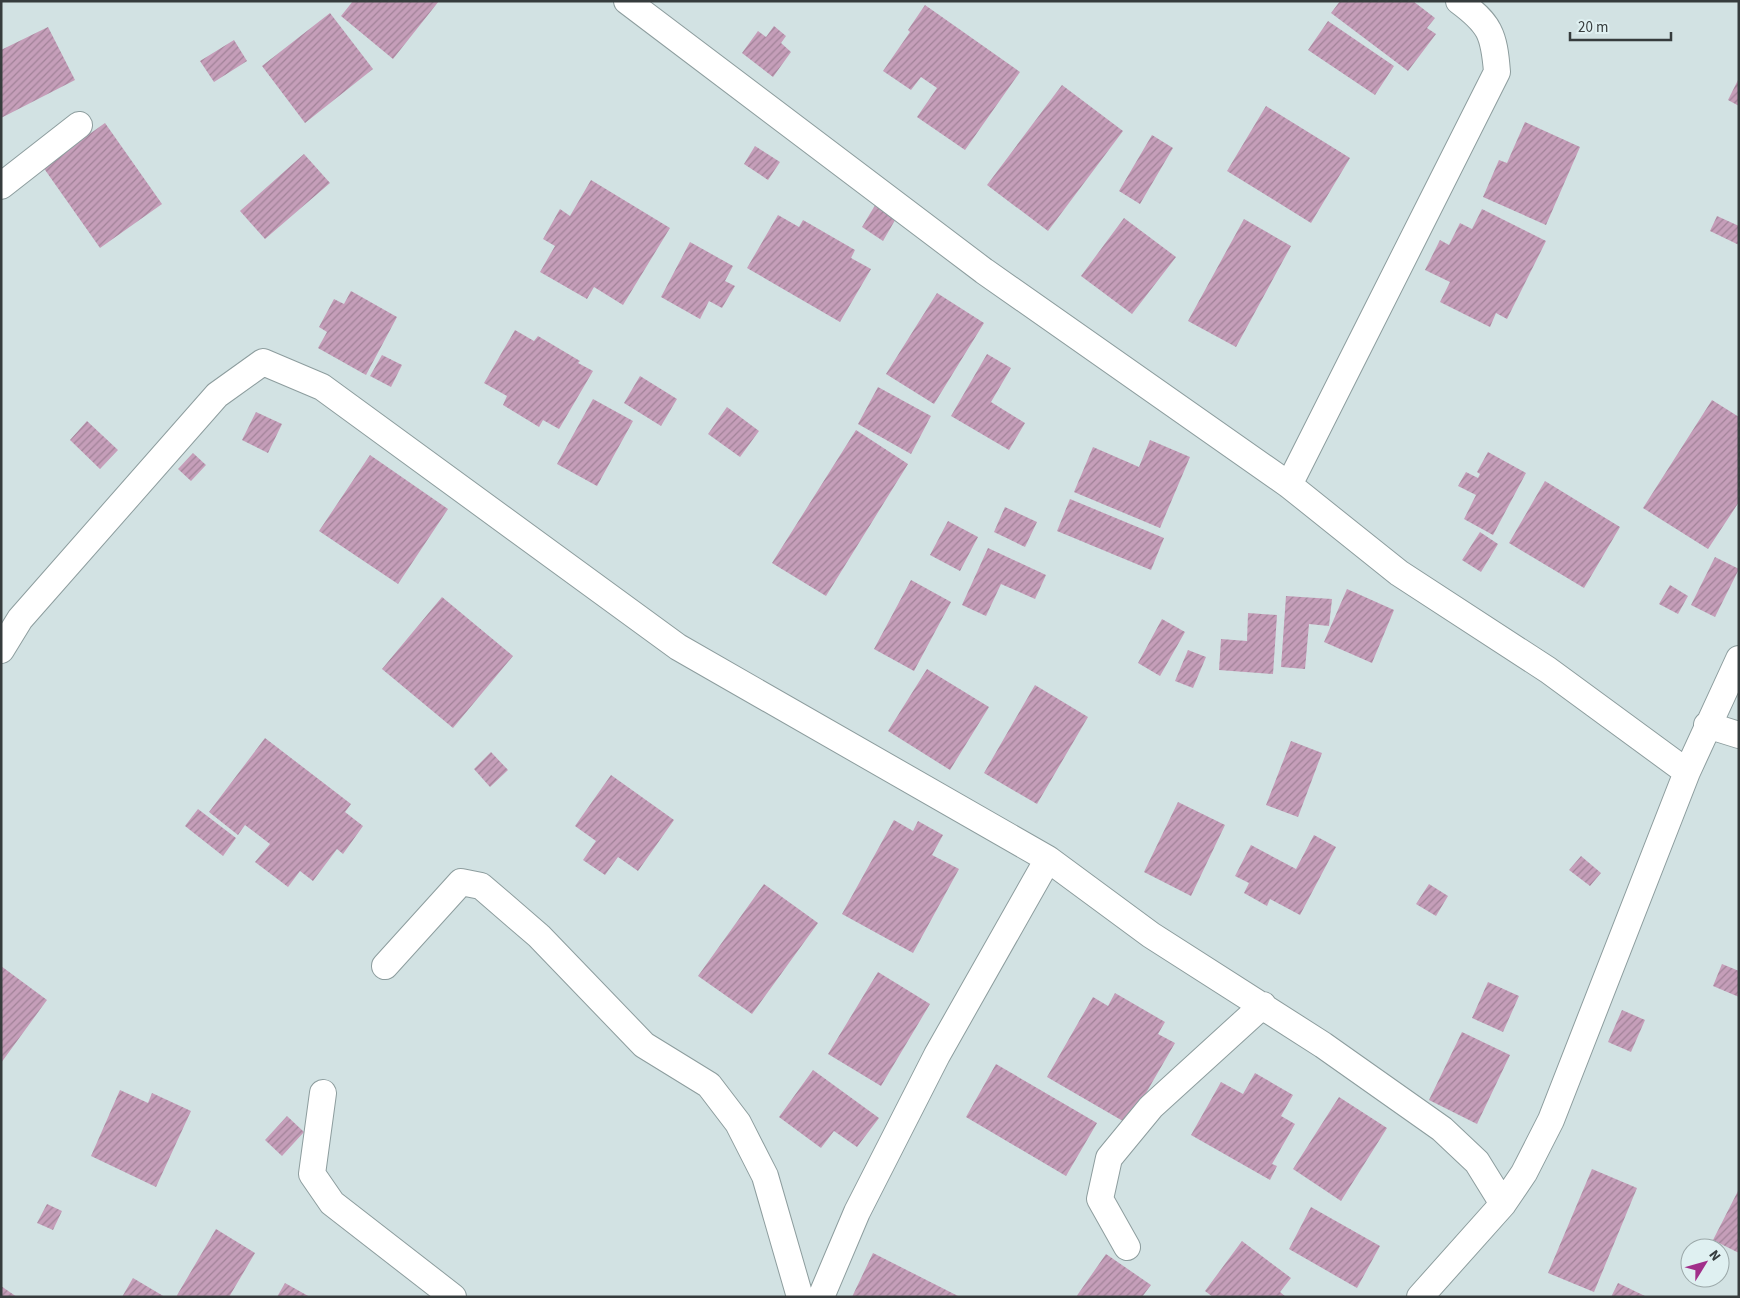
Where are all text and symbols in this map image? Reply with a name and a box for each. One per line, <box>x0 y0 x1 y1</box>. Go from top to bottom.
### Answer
scale bar <box>1570 10 1671 42</box>
text: 20 m <box>1578 17 1608 38</box>
north arrow <box>1680 1238 1730 1288</box>
text: N <box>1704 1246 1725 1266</box>

